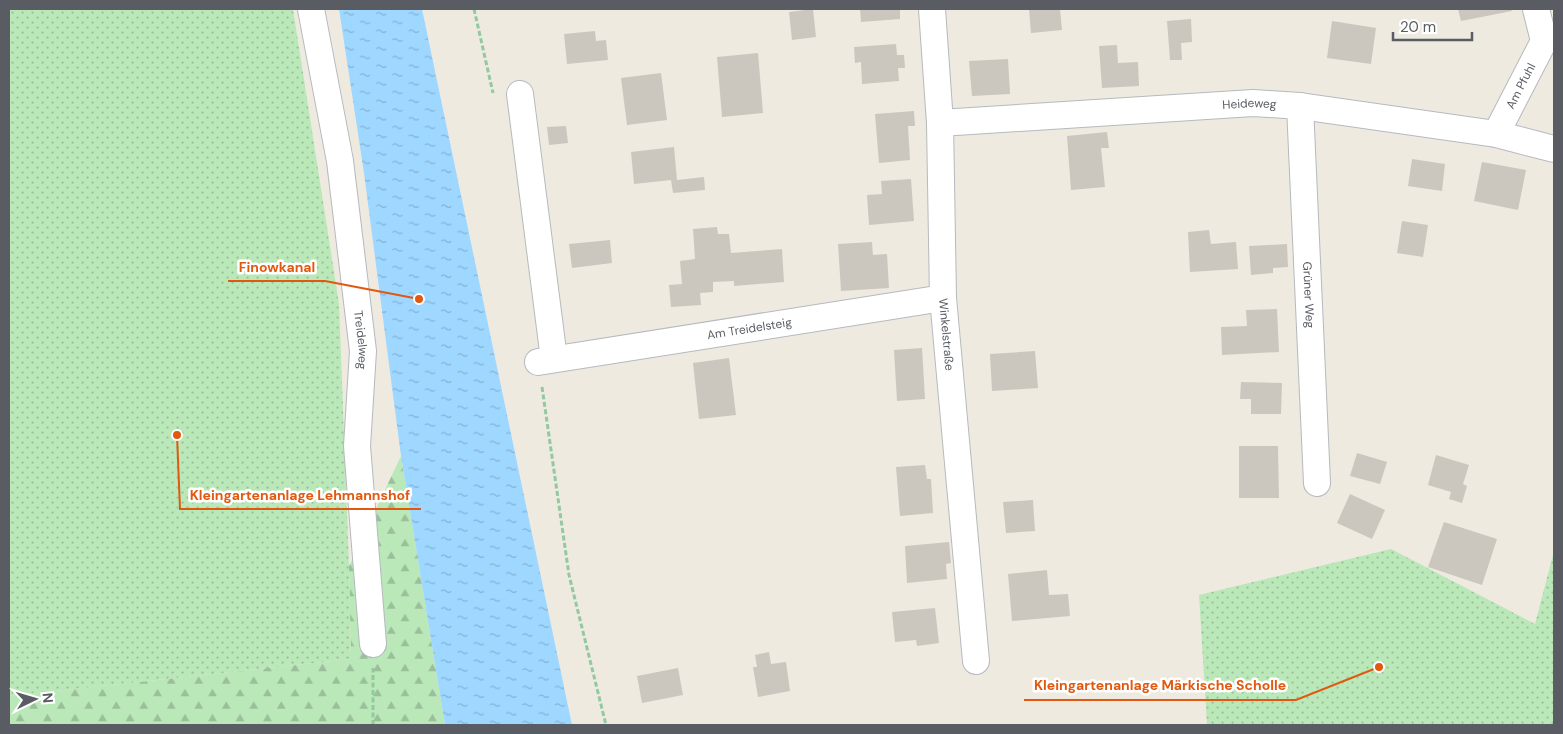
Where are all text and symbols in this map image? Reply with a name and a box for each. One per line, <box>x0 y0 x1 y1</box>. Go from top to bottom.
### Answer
scale bar <box>1393 10 1472 42</box>
text: 20 m <box>1400 17 1436 37</box>
street label: Am Pfuhl <box>1502 60 1539 112</box>
street label: Heideweg <box>1222 95 1277 113</box>
callout: Finowkanal <box>228 252 325 281</box>
text: Finowkanal <box>239 258 315 276</box>
street label: Grüner Weg <box>1299 261 1318 329</box>
street label: Winkelstraße <box>935 298 958 372</box>
street label: Treidelweg <box>350 309 371 370</box>
street label: Am Treidelsteig <box>706 314 793 343</box>
callout: Kleingartenanlage Lehmannshof <box>180 480 421 509</box>
text: Kleingartenanlage Lehmannshof <box>190 486 410 504</box>
callout: Kleingartenanlage Märkische Scholle <box>1024 671 1296 700</box>
north arrow <box>10 674 60 724</box>
text: Kleingartenanlage Märkische Scholle <box>1034 676 1286 694</box>
text: N <box>39 692 57 704</box>

